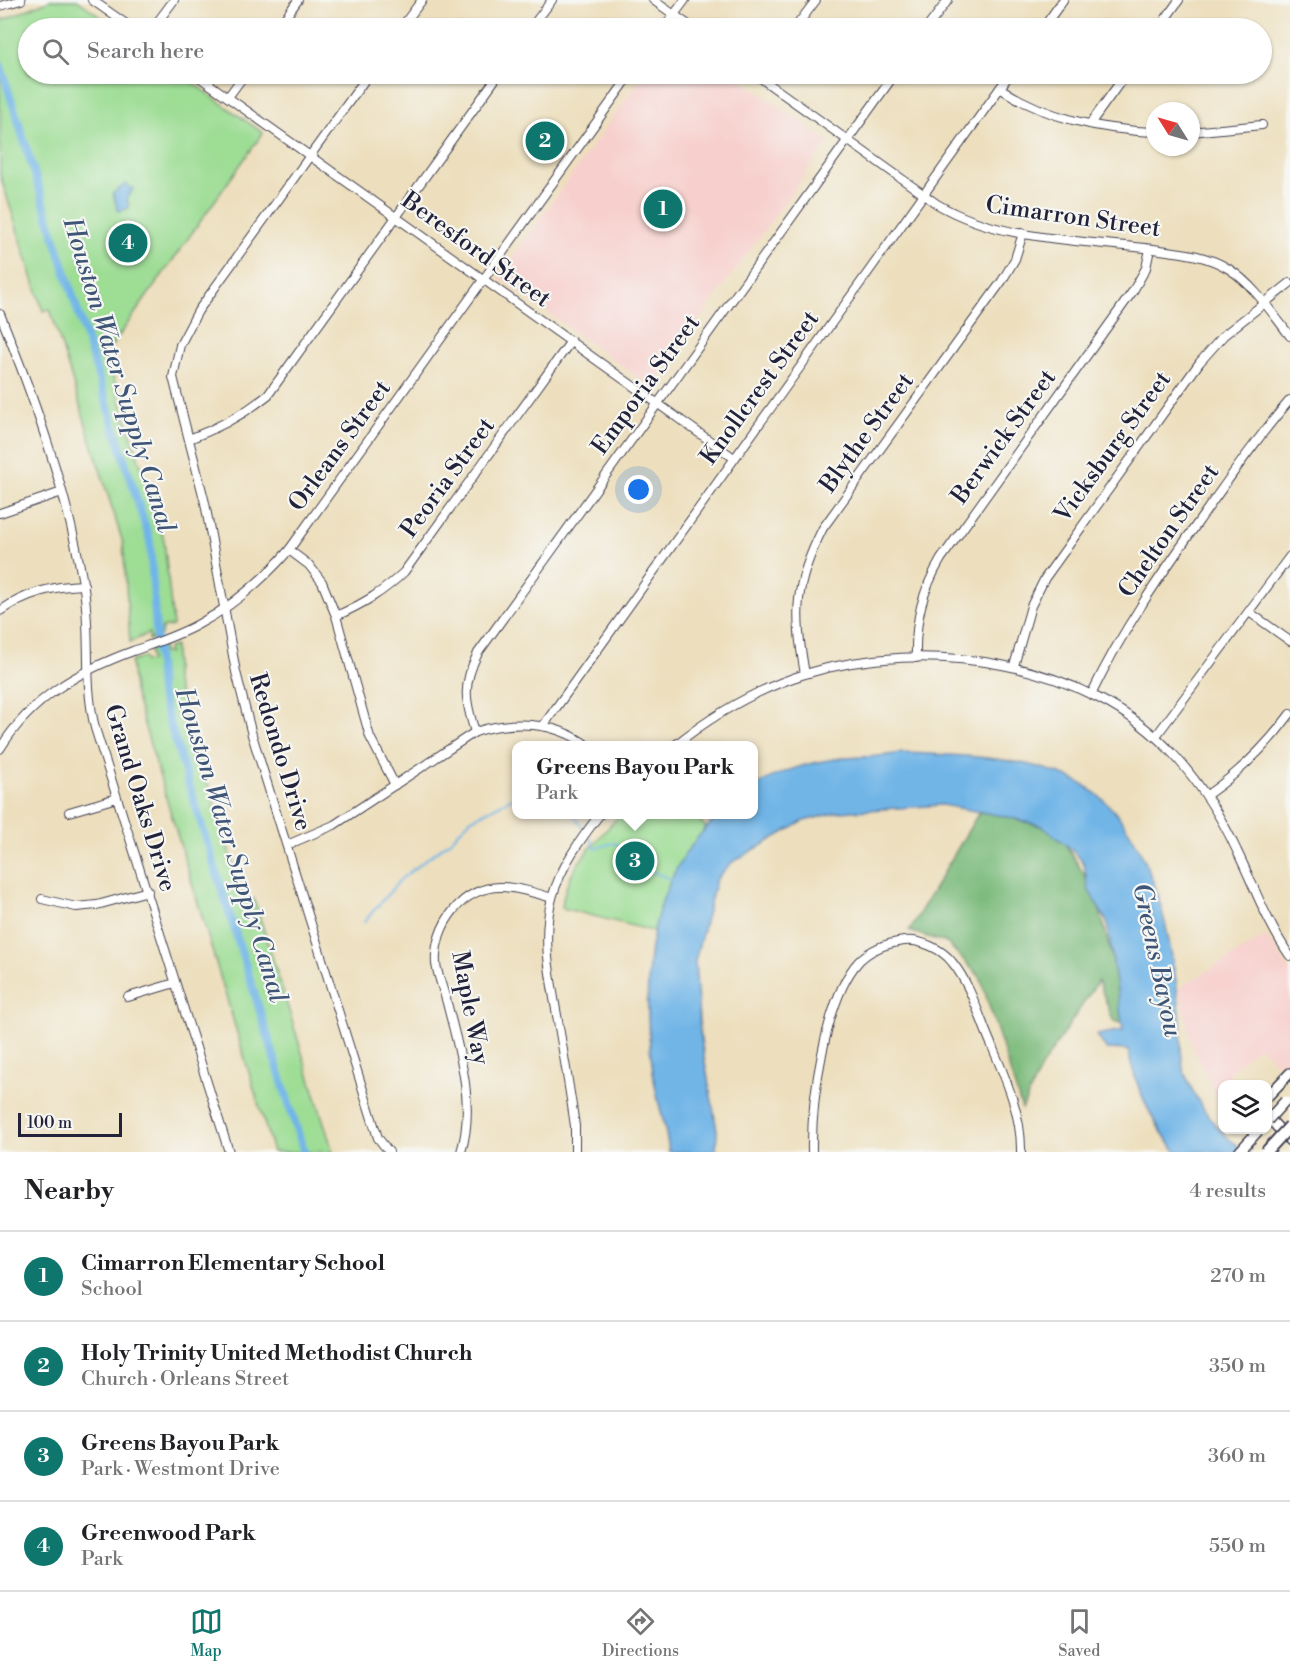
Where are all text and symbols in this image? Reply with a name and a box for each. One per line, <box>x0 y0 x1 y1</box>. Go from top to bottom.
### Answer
search box <box>18 18 1272 84</box>
icon: search <box>39 35 72 68</box>
text: Search here <box>87 38 204 65</box>
north arrow <box>1146 102 1200 156</box>
pin: 2 <box>526 118 564 164</box>
street label: Beresford Street <box>395 185 557 315</box>
pin: 1 <box>644 186 682 232</box>
street label: Cimarron Street <box>984 190 1163 244</box>
water label: Houston Water Supply Canal <box>55 212 182 537</box>
pin: 4 <box>108 220 148 266</box>
street label: Knollcrest Street <box>694 305 826 471</box>
street label: Emporia Street <box>585 309 707 461</box>
street label: Berwick Street <box>944 363 1063 511</box>
street label: Vicksburg Street <box>1047 365 1178 529</box>
street label: Blythe Street <box>813 367 921 500</box>
street label: Orleans Street <box>282 374 398 518</box>
street label: Peoria Street <box>394 412 502 544</box>
street label: Chelton Street <box>1112 458 1226 604</box>
your location <box>624 475 653 504</box>
street label: Redondo Drive <box>242 670 318 834</box>
water label: Houston Water Supply Canal <box>167 682 294 1007</box>
street label: Grand Oaks Drive <box>97 701 183 895</box>
popup <box>512 741 758 819</box>
text: Greens Bayou Park <box>536 754 734 781</box>
text: Park <box>536 781 578 806</box>
pin: 3 <box>616 838 654 884</box>
water label: Greens Bayou <box>1125 880 1189 1040</box>
street label: Maple Way <box>444 949 496 1068</box>
map controls <box>1218 1080 1272 1134</box>
button: layers <box>1218 1080 1272 1134</box>
scale bar <box>18 1110 122 1138</box>
text: 100 m <box>27 1113 72 1133</box>
text: Nearby <box>24 1175 114 1207</box>
text: 4 results <box>1189 1179 1266 1204</box>
text: Cimarron Elementary School <box>81 1250 385 1277</box>
text: 1 <box>39 1264 48 1289</box>
text: 270 m <box>1210 1264 1266 1289</box>
text: School <box>81 1277 143 1302</box>
text: Holy Trinity United Methodist Church <box>81 1340 472 1367</box>
text: 2 <box>37 1354 50 1379</box>
text: 350 m <box>1209 1354 1266 1379</box>
text: Church · Orleans Street <box>81 1367 289 1392</box>
text: Greens Bayou Park <box>81 1430 279 1457</box>
text: 3 <box>37 1444 50 1469</box>
text: 360 m <box>1208 1444 1266 1469</box>
text: Park · Westmont Drive <box>81 1457 280 1482</box>
text: Greenwood Park <box>81 1520 256 1547</box>
text: 4 <box>37 1534 50 1559</box>
text: 550 m <box>1209 1534 1266 1559</box>
text: Park <box>81 1547 123 1572</box>
tab: Map <box>190 1605 223 1661</box>
tab: Directions <box>602 1605 679 1661</box>
tab: Saved <box>1058 1605 1100 1661</box>

